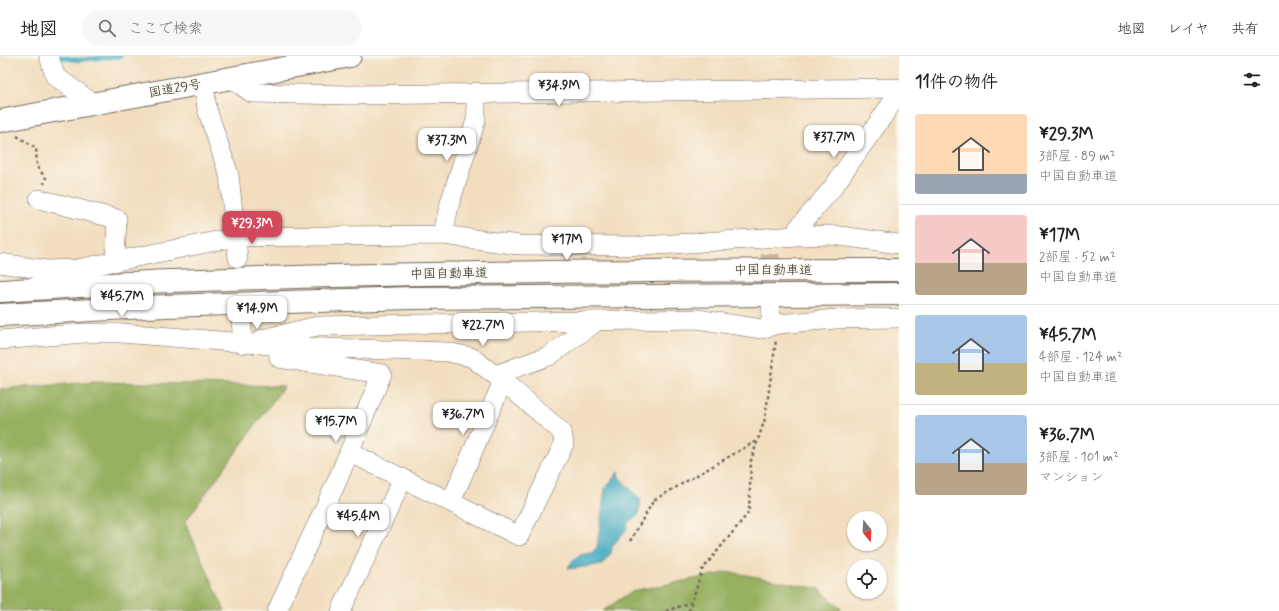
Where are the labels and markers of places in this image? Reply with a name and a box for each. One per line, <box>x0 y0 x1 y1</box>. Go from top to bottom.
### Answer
pin: ¥34.9M <box>526 73 592 107</box>
pin: ¥37.7M <box>801 125 867 159</box>
pin: ¥37.3M <box>414 128 480 162</box>
pin: ¥29.3M <box>219 211 285 245</box>
pin: ¥17M <box>543 227 591 261</box>
pin: ¥45.7M <box>89 284 155 318</box>
pin: ¥14.9M <box>224 296 290 330</box>
pin: ¥22.7M <box>450 313 516 347</box>
pin: ¥36.7M <box>430 402 496 436</box>
pin: ¥15.7M <box>303 409 369 443</box>
pin: ¥45.4M <box>325 504 391 538</box>

